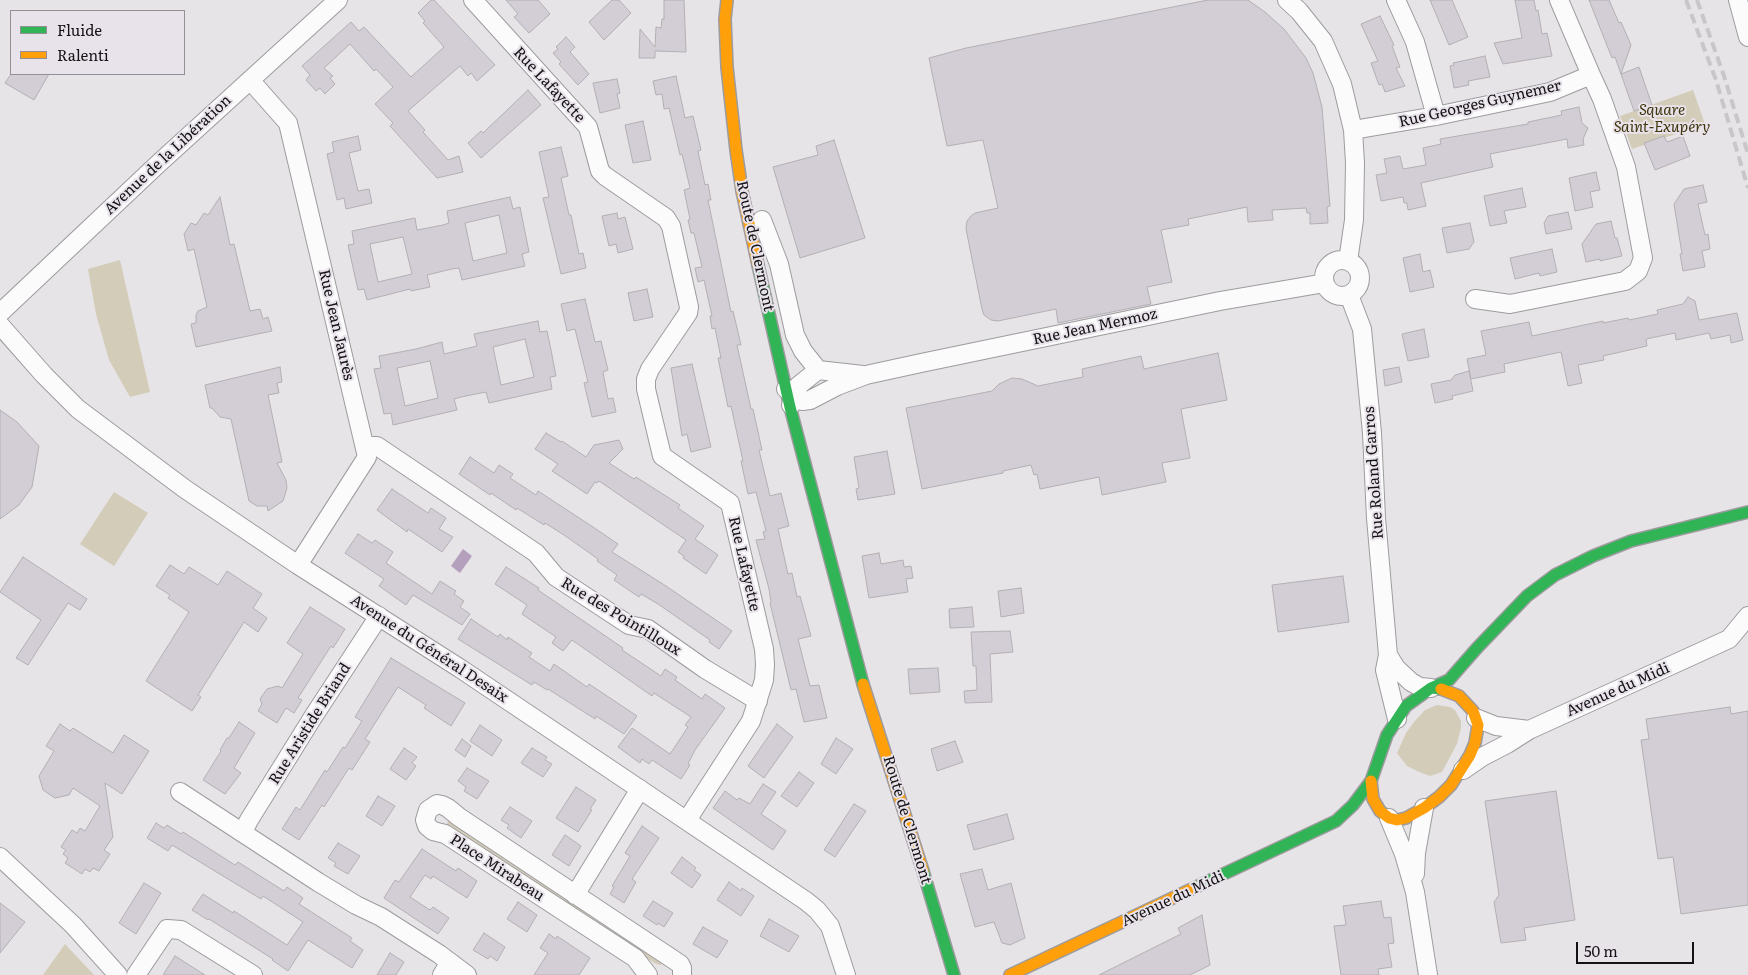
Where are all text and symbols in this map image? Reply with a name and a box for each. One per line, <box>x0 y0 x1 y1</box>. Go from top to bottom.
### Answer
legend <box>10 10 185 75</box>
text: Fluide <box>57 18 102 41</box>
text: Ralenti <box>57 43 109 66</box>
street label: Rue Lafayette <box>509 43 589 127</box>
street label: Rue Georges Guynemer <box>1397 77 1563 131</box>
street label: Avenue de la Libération <box>101 91 235 219</box>
park label: Square Saint-Exupéry <box>1614 102 1710 137</box>
street label: Route de Clermont <box>732 179 778 313</box>
street label: Rue Jean Jaurès <box>315 268 357 382</box>
street label: Rue Jean Mermoz <box>1031 305 1159 349</box>
street label: Rue Roland Garros <box>1360 406 1388 540</box>
street label: Rue Lafayette <box>724 515 764 613</box>
street label: Rue des Pointilloux <box>558 574 684 660</box>
street label: Avenue du Général Desaix <box>347 591 511 707</box>
street label: Avenue du Midi <box>1564 659 1672 721</box>
street label: Rue Aristide Briand <box>265 660 355 788</box>
street label: Route de Clermont <box>879 754 935 886</box>
street label: Place Mirabeau <box>446 831 548 905</box>
street label: Avenue du Midi <box>1119 867 1227 931</box>
scale bar <box>1578 932 1696 964</box>
text: 50 m <box>1584 939 1618 962</box>

